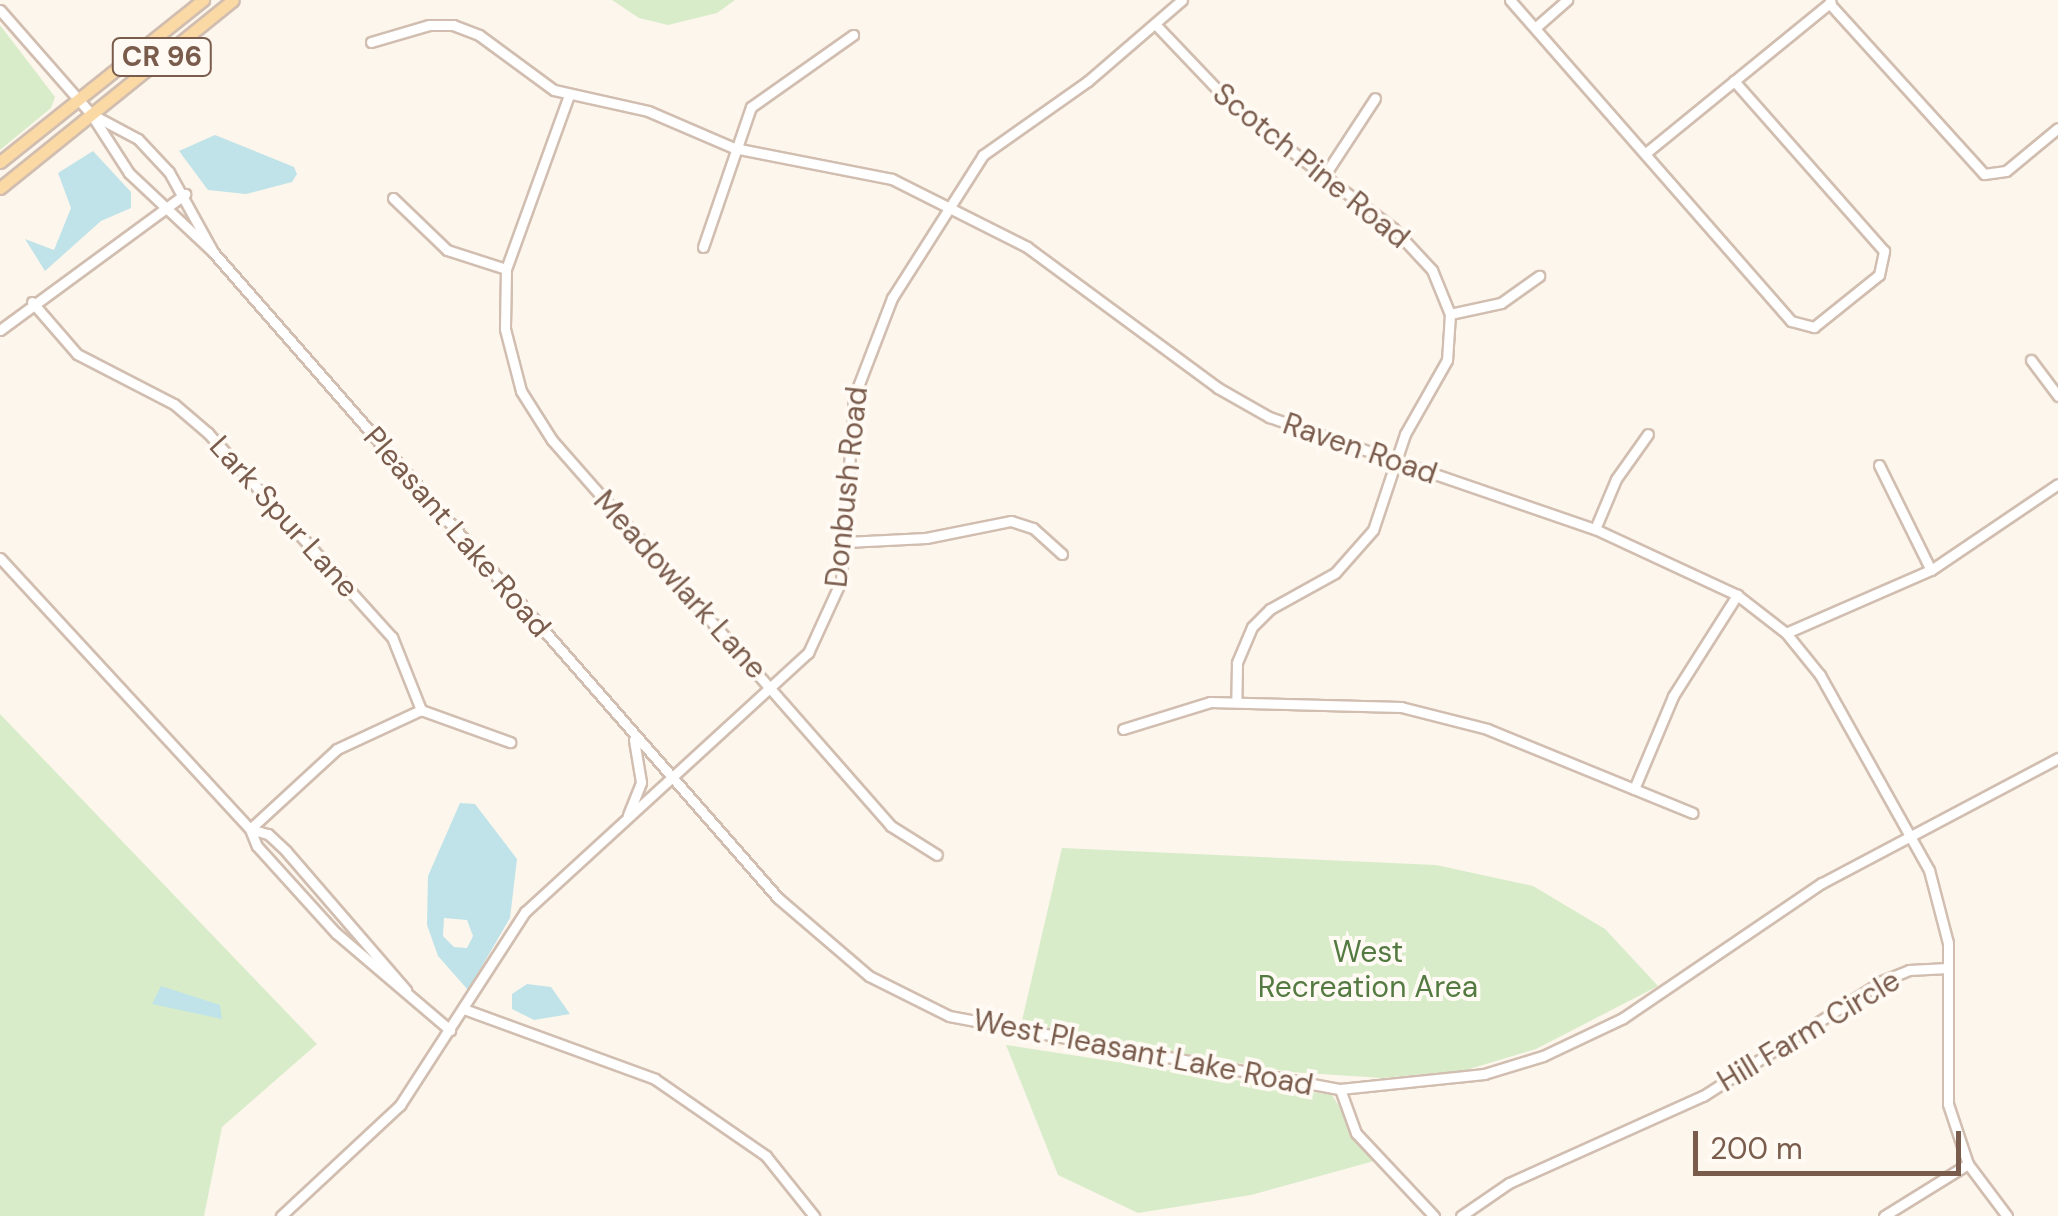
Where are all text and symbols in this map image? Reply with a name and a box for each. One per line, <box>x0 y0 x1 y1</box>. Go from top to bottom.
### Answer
road number: CR 96 <box>110 34 214 80</box>
street label: Scotch Pine Road <box>1206 76 1416 256</box>
street label: Donbush Road <box>819 385 875 589</box>
street label: Raven Road <box>1278 406 1442 492</box>
street label: Pleasant Lake Road <box>356 420 558 644</box>
street label: Lark Spur Lane <box>202 429 366 605</box>
street label: Meadowlark Lane <box>586 483 774 687</box>
park label: West Recreation Area <box>1258 934 1478 1004</box>
street label: Hill Farm Circle <box>1711 962 1907 1100</box>
street label: West Pleasant Lake Road <box>970 1002 1316 1104</box>
scale bar <box>1698 1111 1966 1173</box>
text: 200 m <box>1710 1129 1803 1168</box>

